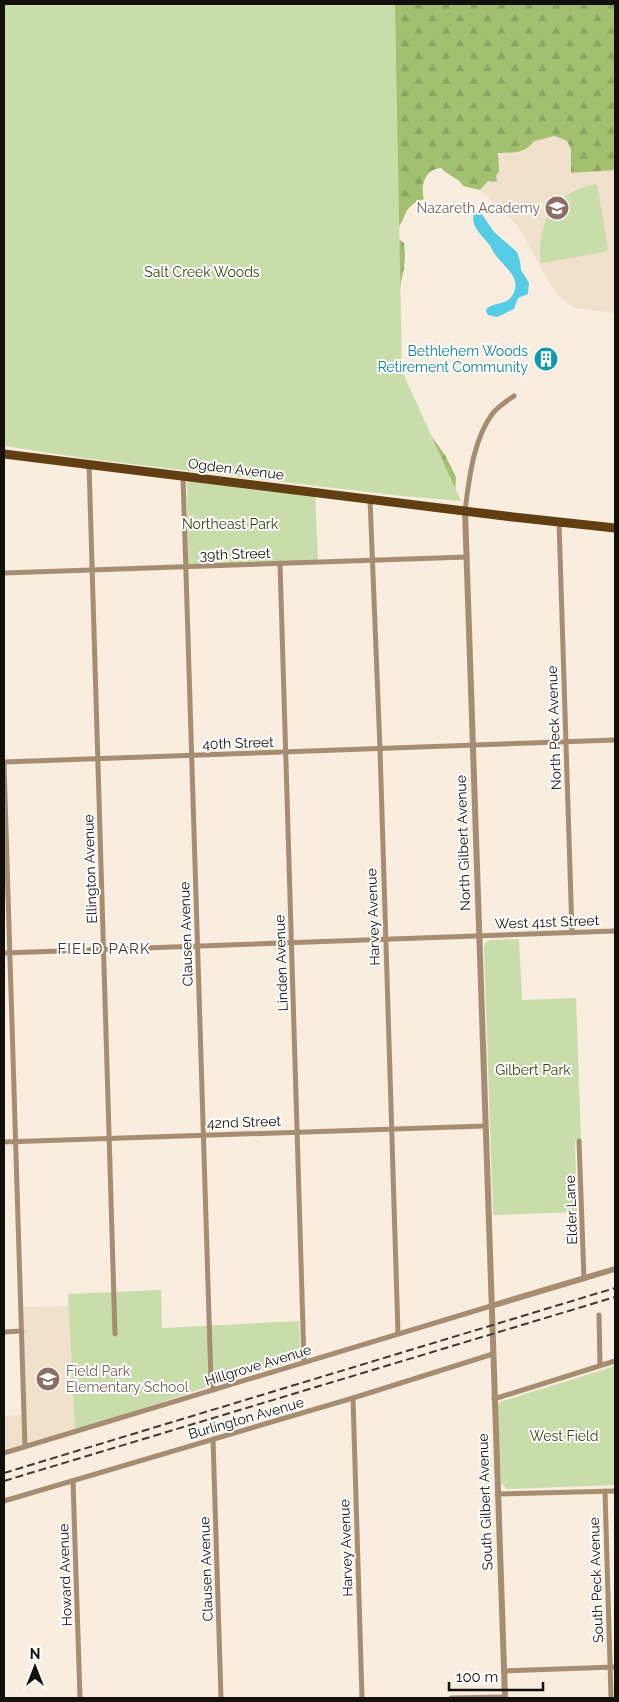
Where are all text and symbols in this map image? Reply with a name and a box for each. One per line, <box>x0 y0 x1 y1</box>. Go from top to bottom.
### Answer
school or university icon: Nazareth Academy <box>544 195 570 221</box>
place label: Nazareth Academy <box>416 200 540 216</box>
park label: Salt Creek Woods <box>144 264 260 280</box>
place label: Bethlehem Woods Retirement Community <box>377 343 528 375</box>
building icon: Bethlehem Woods Retirement Community <box>533 346 559 372</box>
street label: Ogden Avenue <box>187 455 285 483</box>
park label: Northeast Park <box>182 516 279 532</box>
street label: 39th Street <box>199 545 271 563</box>
street label: North Peck Avenue <box>544 666 564 790</box>
street label: 40th Street <box>202 734 274 752</box>
street label: North Gilbert Avenue <box>453 775 473 911</box>
street label: Ellington Avenue <box>80 814 100 924</box>
street label: Harvey Avenue <box>363 868 383 966</box>
street label: Clausen Avenue <box>176 881 196 987</box>
street label: West 41st Street <box>495 912 600 932</box>
street label: Linden Avenue <box>271 914 291 1012</box>
district label: FIELD PARK <box>57 940 151 958</box>
park label: Gilbert Park <box>495 1062 571 1078</box>
street label: 42nd Street <box>207 1113 282 1131</box>
street label: Elder Lane <box>562 1175 580 1245</box>
street label: Hillgrove Avenue <box>203 1341 313 1389</box>
place label: Field Park Elementary School <box>66 1363 189 1395</box>
school or university icon: Field Park Elementary School <box>35 1366 61 1392</box>
street label: Burlington Avenue <box>186 1394 306 1442</box>
park label: West Field <box>530 1428 598 1444</box>
street label: South Gilbert Avenue <box>475 1433 495 1571</box>
street label: Harvey Avenue <box>336 1499 356 1597</box>
street label: Clausen Avenue <box>196 1516 216 1622</box>
street label: South Peck Avenue <box>586 1517 606 1643</box>
street label: Howard Avenue <box>55 1523 75 1627</box>
north arrow <box>10 1642 60 1692</box>
text: N <box>30 1646 40 1662</box>
scale bar <box>449 1660 543 1692</box>
text: 100 m <box>456 1668 498 1686</box>

